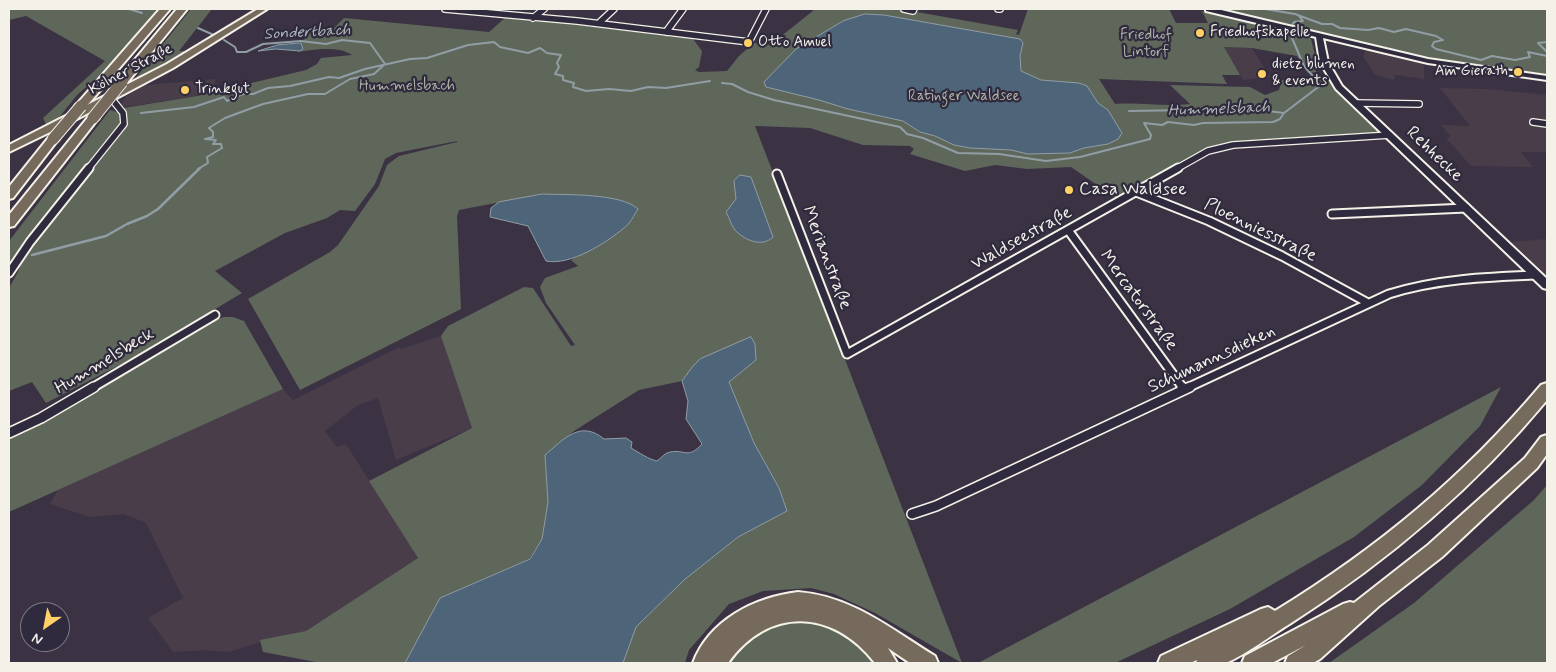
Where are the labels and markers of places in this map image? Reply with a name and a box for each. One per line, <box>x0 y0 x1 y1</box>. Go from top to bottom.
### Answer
place label: Friedhofskapelle <box>1210 24 1310 42</box>
marker: Friedhofskapelle <box>1194 27 1206 39</box>
place label: Otto Amuel <box>758 34 831 52</box>
marker: Otto Amuel <box>742 37 754 49</box>
place label: dietz blumen & events <box>1272 56 1355 91</box>
place label: Am Gierath <box>1435 63 1508 81</box>
marker: Am Gierath <box>1512 66 1524 78</box>
marker: dietz blumen & events <box>1256 68 1268 80</box>
place label: Trinkgut <box>195 81 250 99</box>
marker: Trinkgut <box>179 84 191 96</box>
place label: Casa Waldsee <box>1079 179 1187 201</box>
marker: Casa Waldsee <box>1063 184 1075 196</box>

